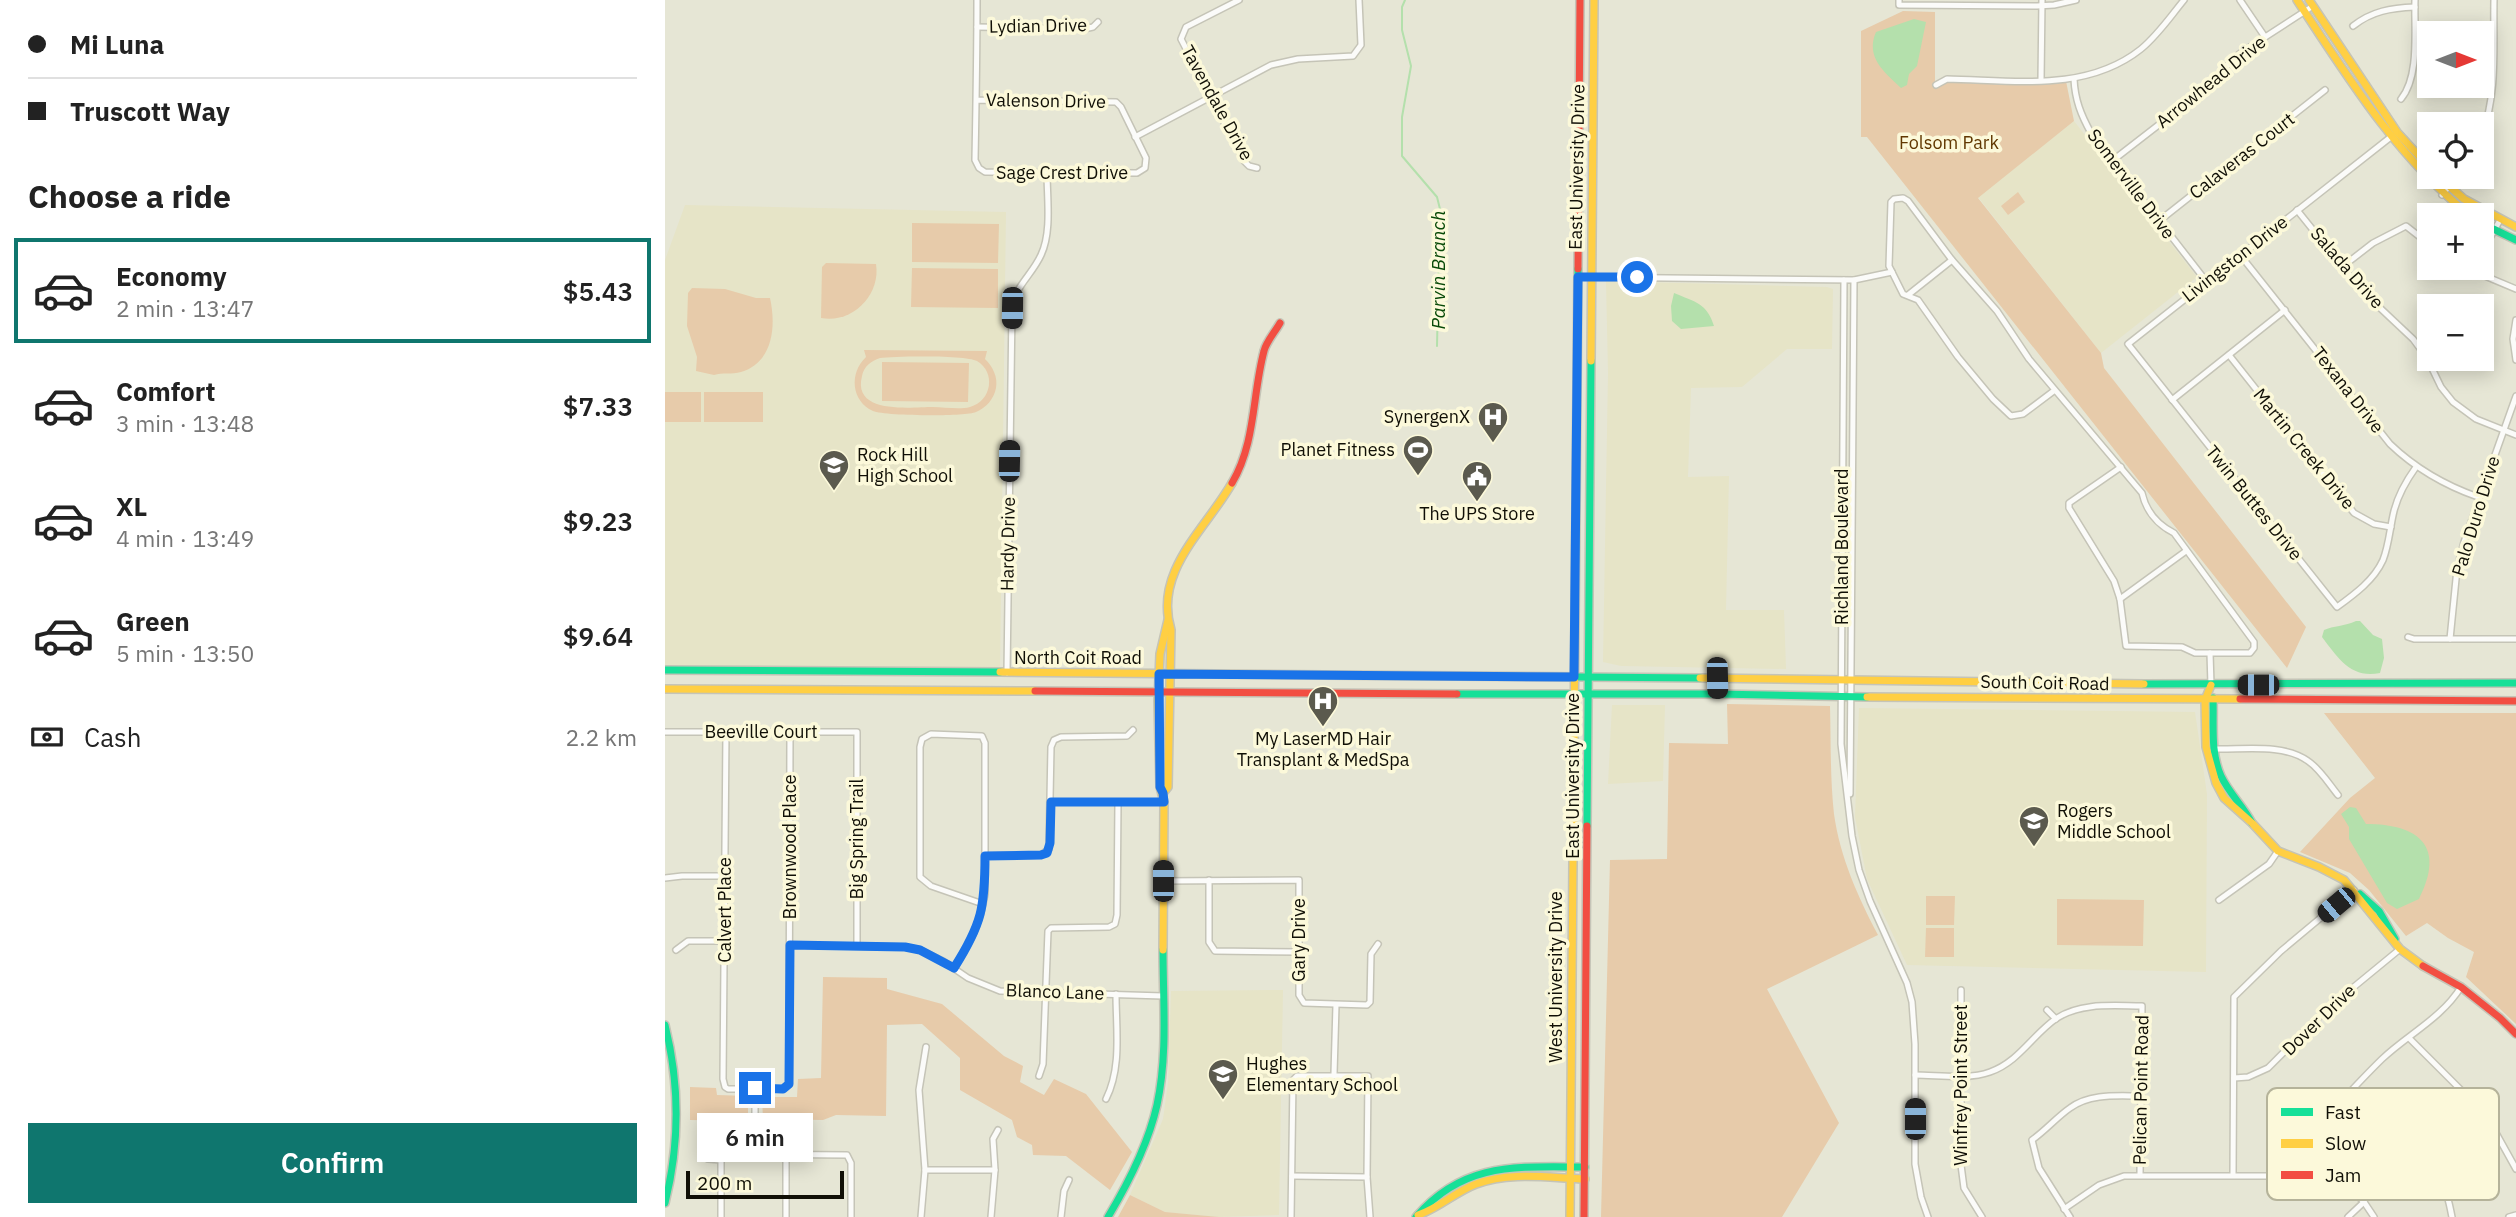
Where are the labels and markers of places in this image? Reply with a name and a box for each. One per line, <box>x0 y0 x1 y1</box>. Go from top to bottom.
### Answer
hospital icon: SynergenX <box>1476 400 1510 444</box>
place label: SynergenX <box>1384 405 1470 428</box>
sports icon: Planet Fitness <box>1401 433 1435 477</box>
place label: Planet Fitness <box>1281 438 1395 461</box>
place label: Rock Hill High School <box>857 443 953 487</box>
school or university icon: Rock Hill High School <box>817 448 851 492</box>
public building icon: The UPS Store <box>1460 459 1494 503</box>
place label: The UPS Store <box>1419 502 1535 525</box>
hospital icon: My LaserMD Hair Transplant & MedSpa <box>1306 684 1340 728</box>
place label: My LaserMD Hair Transplant & MedSpa <box>1237 727 1410 771</box>
place label: Rogers Middle School <box>2057 799 2171 843</box>
school or university icon: Rogers Middle School <box>2017 804 2051 848</box>
place label: Hughes Elementary School <box>1246 1052 1398 1096</box>
school or university icon: Hughes Elementary School <box>1206 1057 1240 1101</box>

